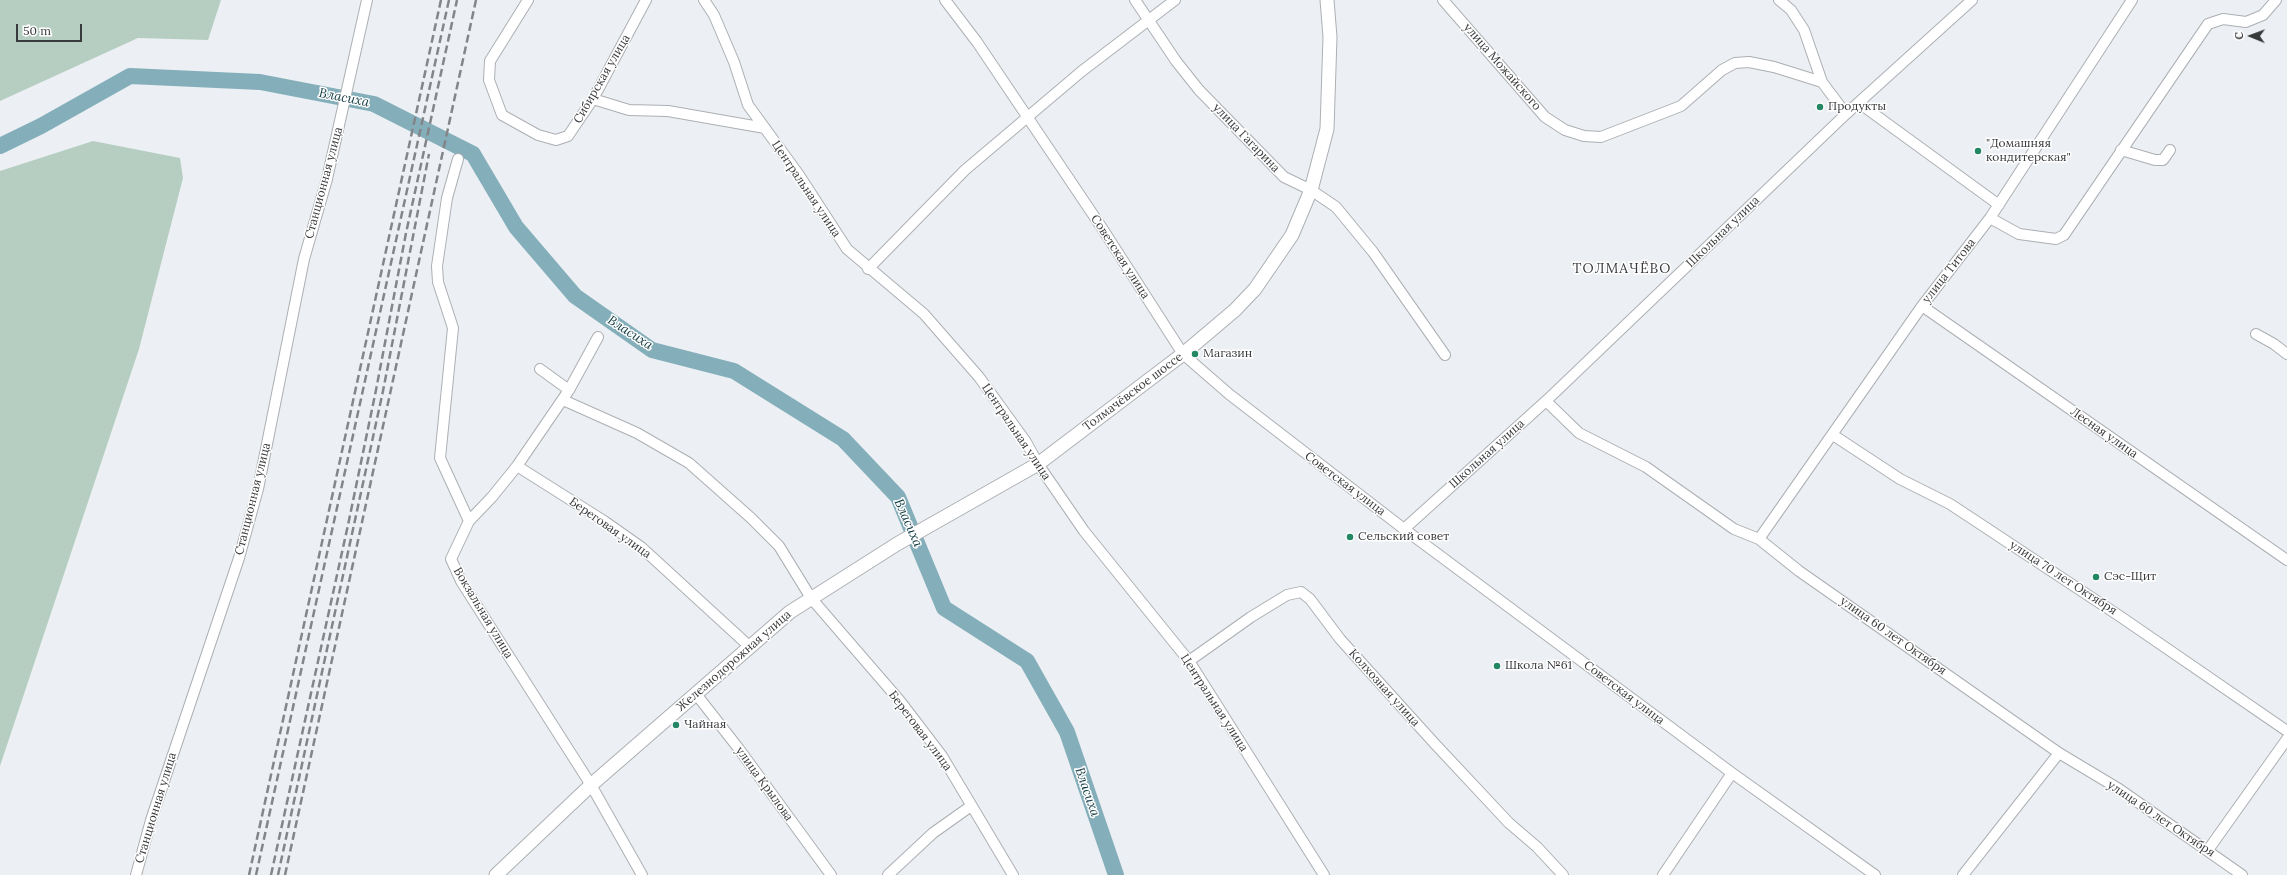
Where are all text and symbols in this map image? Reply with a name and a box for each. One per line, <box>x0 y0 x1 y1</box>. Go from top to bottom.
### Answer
scale bar <box>18 16 84 42</box>
north arrow <box>2231 16 2271 56</box>
street label: улица Можайского <box>1460 20 1544 114</box>
text: 50 m <box>23 23 51 38</box>
street label: Сибирская улица <box>571 32 633 126</box>
text: С <box>2232 32 2246 40</box>
water label: Власиха <box>318 85 370 111</box>
place label: Продукты <box>1828 100 1886 114</box>
street label: улица Гагарина <box>1209 101 1283 175</box>
marker: Продукты <box>1815 102 1825 112</box>
street label: Станционная улица <box>302 125 346 241</box>
place label: "Домашняя кондитерская" <box>1986 137 2071 165</box>
street label: Центральная улица <box>768 138 844 240</box>
marker: "Домашняя кондитерская" <box>1973 146 1983 156</box>
street label: Школьная улица <box>1683 193 1763 271</box>
street label: Советская улица <box>1087 212 1153 302</box>
street label: улица Титова <box>1919 236 1979 306</box>
district label: ТОЛМАЧЁВО <box>1573 261 1671 277</box>
water label: Власиха <box>604 313 656 353</box>
place label: Магазин <box>1203 347 1252 361</box>
marker: Магазин <box>1190 349 1200 359</box>
street label: Толмачёвское шоссе <box>1080 350 1186 434</box>
street label: Центральная улица <box>978 381 1054 483</box>
street label: Лесная улица <box>2068 404 2140 462</box>
street label: Школьная улица <box>1446 416 1528 492</box>
street label: Станционная улица <box>232 441 274 557</box>
street label: Советская улица <box>1302 449 1388 519</box>
street label: Береговая улица <box>566 494 654 562</box>
water label: Власиха <box>891 497 925 549</box>
place label: Сельский совет <box>1358 530 1449 544</box>
marker: Сельский совет <box>1345 532 1355 542</box>
street label: улица 70 лет Октября <box>2007 538 2119 618</box>
street label: Вокзальная улица <box>450 565 516 661</box>
place label: Сэс-Щит <box>2104 570 2156 584</box>
marker: Сэс-Щит <box>2091 572 2101 582</box>
street label: улица 60 лет Октября <box>1837 594 1949 678</box>
street label: Железнодорожная улица <box>674 607 794 715</box>
street label: Колхозная улица <box>1346 646 1422 730</box>
street label: Центральная улица <box>1177 652 1251 754</box>
street label: Советская улица <box>1581 658 1667 728</box>
place label: Школа №61 <box>1505 659 1572 673</box>
marker: Школа №61 <box>1492 661 1502 671</box>
street label: Береговая улица <box>885 688 955 774</box>
place label: Чайная <box>684 718 726 732</box>
marker: Чайная <box>671 720 681 730</box>
street label: улица Крылова <box>732 744 796 824</box>
street label: Станционная улица <box>132 751 180 865</box>
water label: Власиха <box>1071 765 1103 819</box>
street label: улица 60 лет Октября <box>2105 778 2217 860</box>

